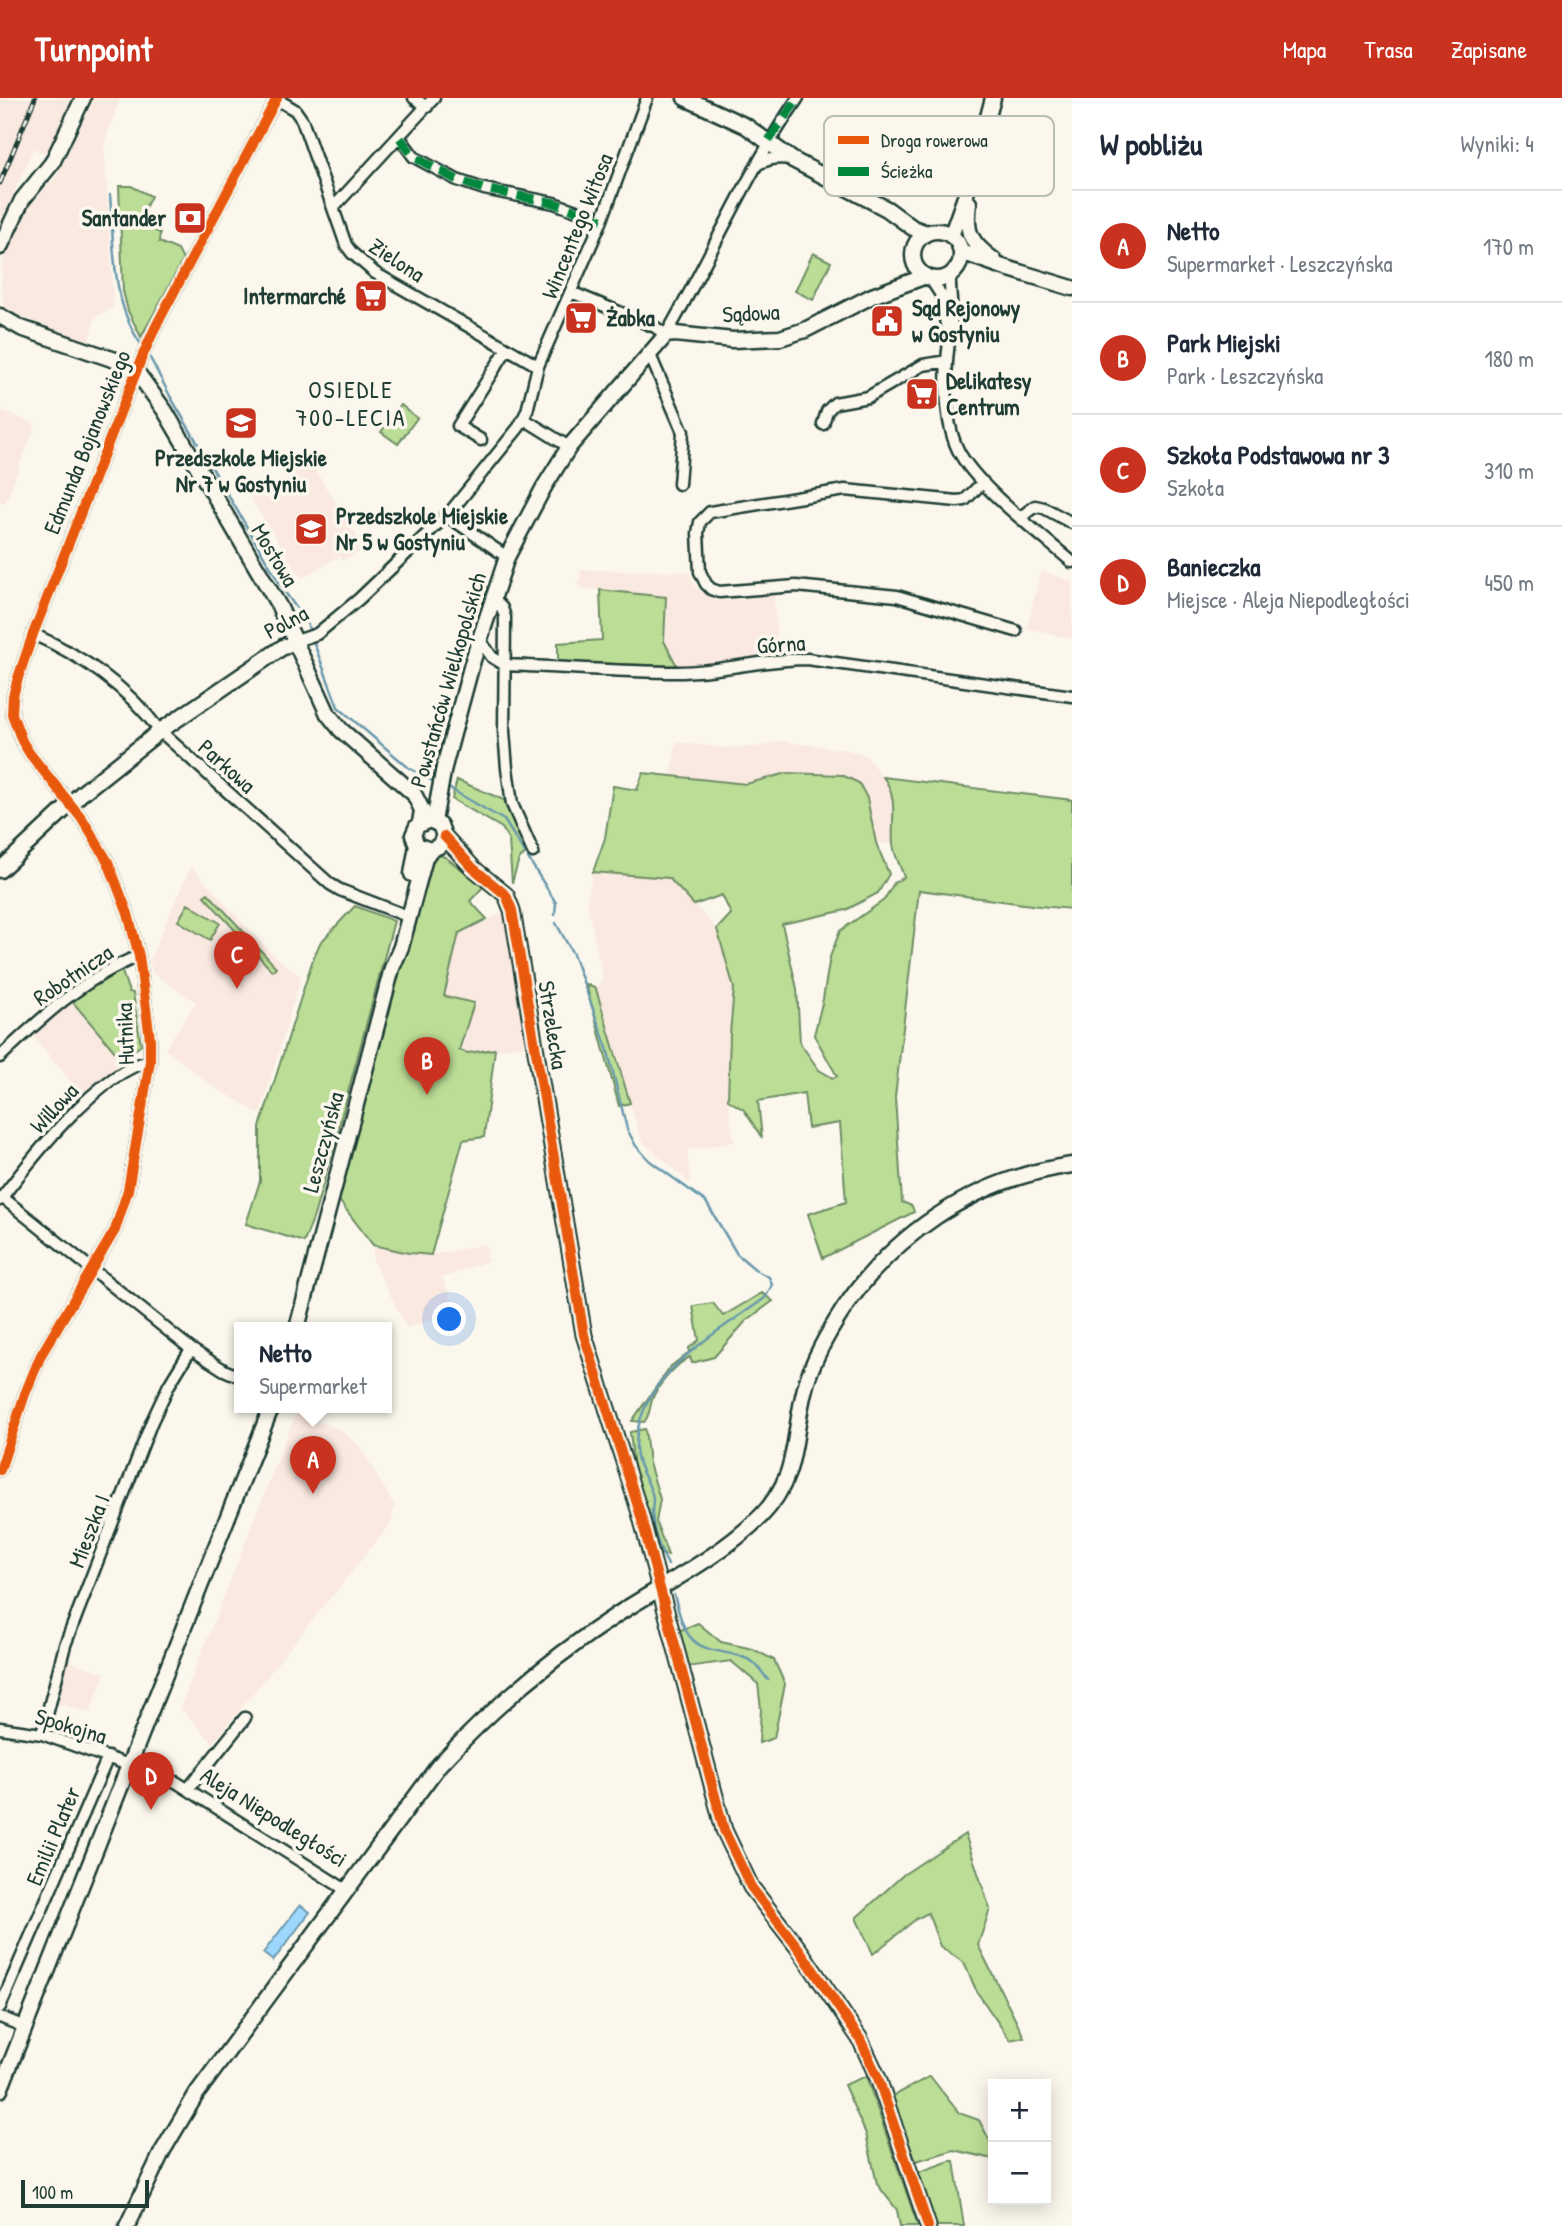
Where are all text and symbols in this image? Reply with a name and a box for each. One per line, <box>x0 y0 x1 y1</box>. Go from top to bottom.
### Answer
text: Turnpoint <box>35 27 152 71</box>
text: Mapa <box>1283 33 1326 65</box>
text: Trasa <box>1364 33 1413 65</box>
text: Zapisane <box>1451 33 1527 65</box>
legend <box>824 116 1054 196</box>
text: W pobliżu <box>1100 124 1202 164</box>
text: Droga rowerowa <box>881 127 988 153</box>
text: Wyniki: 4 <box>1461 128 1534 159</box>
street label: Wincentego Witosa <box>533 148 620 303</box>
text: Ścieżka <box>881 158 933 184</box>
bank icon: Santander <box>171 199 209 237</box>
place label: Santander <box>82 202 166 233</box>
text: Netto <box>1167 213 1220 248</box>
street label: Zielona <box>363 230 431 289</box>
text: A <box>1117 231 1129 262</box>
text: 170 m <box>1483 231 1534 262</box>
text: Supermarket · Leszczyńska <box>1167 248 1393 279</box>
supermarket icon: Intermarché <box>352 277 390 315</box>
place label: Intermarché <box>243 280 347 311</box>
place label: Sąd Rejonowy w Gostyniu <box>912 292 1020 350</box>
street label: Sądowa <box>721 296 780 329</box>
supermarket icon: Żabka <box>562 299 600 337</box>
place label: Żabka <box>606 302 655 333</box>
public building icon: Sąd Rejonowy w Gostyniu <box>868 302 906 340</box>
text: Park Miejski <box>1167 325 1281 360</box>
text: B <box>1117 343 1129 374</box>
text: 180 m <box>1484 343 1534 374</box>
street label: Edmunda Bojanowskiego <box>36 345 138 538</box>
text: Park · Leszczyńska <box>1167 360 1323 391</box>
place label: Delikatesy Centrum <box>946 365 1032 422</box>
district label: OSIEDLE 700-LECIA <box>295 373 407 433</box>
supermarket icon: Delikatesy Centrum <box>903 375 941 413</box>
school or university icon: Przedszkole Miejskie Nr 7 w Gostyniu <box>222 404 260 442</box>
text: Szkoła Podstawowa nr 3 <box>1167 437 1390 472</box>
place label: Przedszkole Miejskie Nr 7 w Gostyniu <box>155 442 328 500</box>
text: C <box>1117 455 1129 486</box>
text: 310 m <box>1484 455 1534 486</box>
text: Szkoła <box>1167 472 1224 503</box>
place label: Przedszkole Miejskie Nr 5 w Gostyniu <box>336 500 509 558</box>
school or university icon: Przedszkole Miejskie Nr 5 w Gostyniu <box>292 510 330 548</box>
street label: Mostowa <box>244 517 306 592</box>
text: Banieczka <box>1167 549 1261 584</box>
text: D <box>1118 567 1128 598</box>
text: 450 m <box>1484 567 1534 598</box>
street label: Powstańców Wielkopolskich <box>402 569 493 791</box>
text: Miejsce · Aleja Niepodległości <box>1167 584 1410 615</box>
street label: Polna <box>258 597 313 646</box>
street label: Górna <box>756 626 806 661</box>
street label: Parkowa <box>192 732 263 800</box>
pin: C <box>214 931 260 989</box>
street label: Robotnicza <box>27 937 119 1013</box>
street label: Strzelecka <box>531 978 576 1071</box>
street label: Hutnika <box>108 1002 141 1066</box>
pin: B <box>404 1037 450 1095</box>
street label: Willowa <box>22 1076 85 1140</box>
street label: Leszczyńska <box>294 1088 351 1195</box>
your location <box>432 1302 466 1336</box>
popup <box>234 1322 392 1413</box>
text: Netto <box>259 1335 312 1370</box>
text: Supermarket <box>259 1370 367 1401</box>
pin: A <box>290 1436 336 1494</box>
street label: Mieszka I <box>60 1490 117 1572</box>
street label: Spokojna <box>32 1700 111 1751</box>
pin: D <box>128 1752 174 1810</box>
street label: Aleja Niepodległości <box>195 1759 353 1874</box>
street label: Emilii Plater <box>18 1781 87 1890</box>
map controls <box>988 2079 1051 2205</box>
button: + <box>988 2079 1051 2142</box>
button: − <box>988 2142 1051 2205</box>
scale bar <box>21 2177 149 2209</box>
text: 100 m <box>32 2179 73 2205</box>

